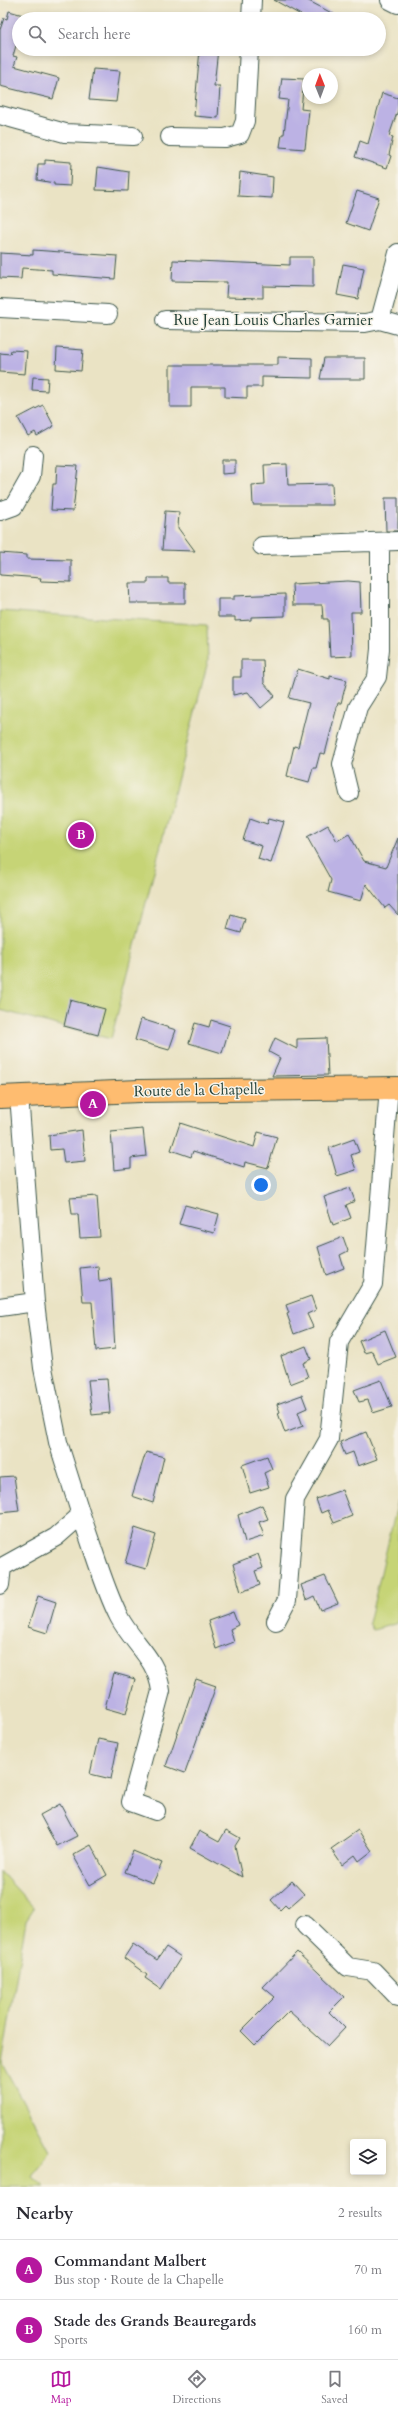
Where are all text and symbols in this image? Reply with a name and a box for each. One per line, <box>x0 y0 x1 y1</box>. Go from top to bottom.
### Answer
search box <box>12 12 386 56</box>
icon: search <box>26 23 48 45</box>
text: Search here <box>58 24 131 44</box>
north arrow <box>302 68 338 104</box>
street label: Rue Jean Louis Charles Garnier <box>173 310 373 330</box>
pin: B <box>68 820 94 850</box>
street label: Route de la Chapelle <box>133 1079 265 1101</box>
pin: A <box>80 1089 106 1119</box>
your location <box>251 1175 271 1195</box>
map controls <box>350 2139 386 2175</box>
button: layers <box>350 2139 386 2175</box>
text: Nearby <box>16 2202 73 2225</box>
text: 2 results <box>338 2204 382 2222</box>
text: Commandant Malbert <box>54 2251 206 2271</box>
text: A <box>24 2261 34 2279</box>
text: 70 m <box>354 2261 382 2279</box>
text: Bus stop · Route de la Chapelle <box>54 2271 224 2289</box>
text: Stade des Grands Beauregards <box>54 2311 256 2331</box>
text: B <box>24 2321 34 2339</box>
text: 160 m <box>348 2321 382 2339</box>
text: Sports <box>54 2331 88 2349</box>
tab: Map <box>50 2368 72 2407</box>
tab: Directions <box>172 2368 221 2407</box>
tab: Saved <box>321 2368 348 2407</box>

